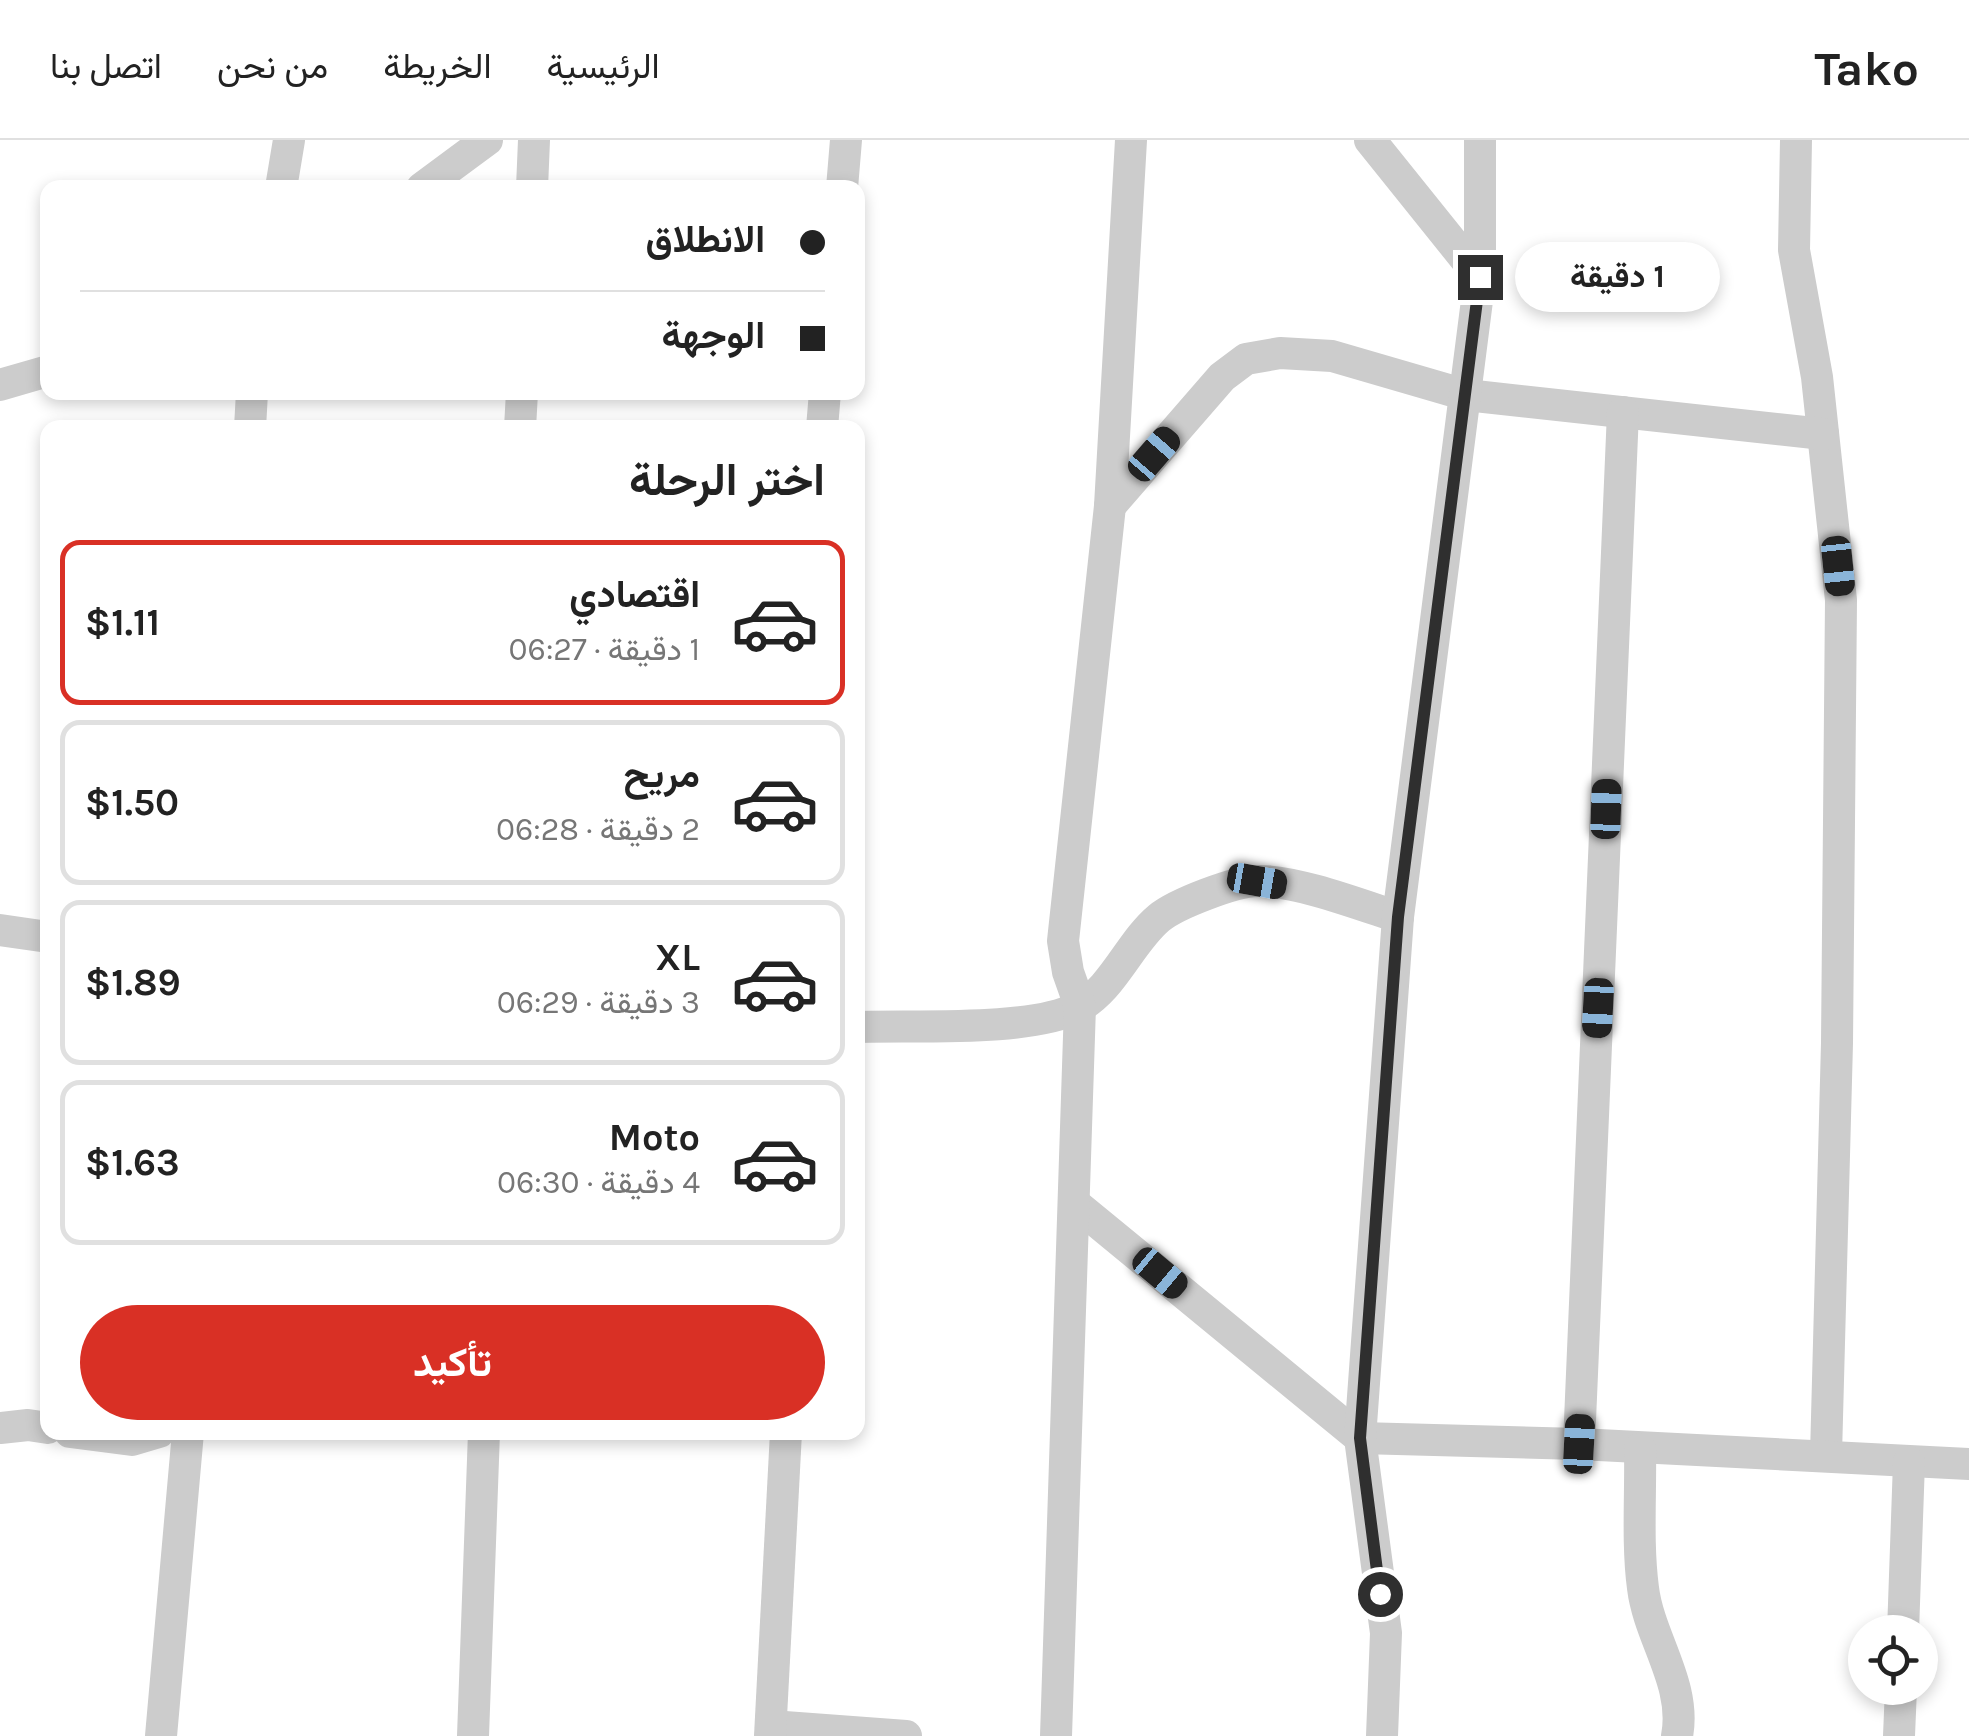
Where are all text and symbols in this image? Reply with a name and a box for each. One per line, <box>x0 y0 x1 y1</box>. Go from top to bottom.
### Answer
text: Tako <box>1814 41 1919 97</box>
text: اتصل بنا <box>50 46 162 87</box>
text: من نحن <box>217 46 328 87</box>
text: الخريطة <box>383 46 492 87</box>
text: الرئيسية <box>547 46 660 87</box>
text: الانطلاق <box>646 217 765 262</box>
callout: 1 دقيقة <box>1515 242 1720 312</box>
route end <box>1458 255 1503 300</box>
text: 1 دقيقة <box>1570 258 1665 295</box>
text: الوجهة <box>662 313 765 358</box>
car <box>1123 422 1185 486</box>
text: اختر الرحلة <box>629 454 825 506</box>
car <box>1820 535 1856 597</box>
text: اقتصادي <box>569 572 700 617</box>
icon: car <box>730 578 820 668</box>
text: $1.11 <box>85 600 160 645</box>
text: 1 دقيقة · 06:27 <box>509 631 700 668</box>
text: مريح <box>624 752 700 797</box>
icon: car <box>730 758 820 848</box>
car <box>1590 778 1622 840</box>
text: $1.50 <box>85 780 179 825</box>
text: 2 دقيقة · 06:28 <box>496 811 700 848</box>
car <box>1225 861 1289 901</box>
text: XL <box>655 935 700 980</box>
icon: car <box>730 938 820 1028</box>
text: $1.89 <box>85 960 181 1005</box>
car <box>1581 977 1615 1039</box>
text: 3 دقيقة · 06:29 <box>497 984 700 1021</box>
text: Moto <box>609 1115 700 1160</box>
icon: car <box>730 1118 820 1208</box>
text: $1.63 <box>85 1140 180 1185</box>
text: 4 دقيقة · 06:30 <box>497 1164 700 1201</box>
car <box>1127 1242 1193 1304</box>
button: تأكيد <box>80 1305 825 1420</box>
car <box>1562 1413 1596 1475</box>
route start <box>1358 1572 1403 1617</box>
map controls <box>1848 1615 1938 1705</box>
button: locate <box>1848 1615 1938 1705</box>

